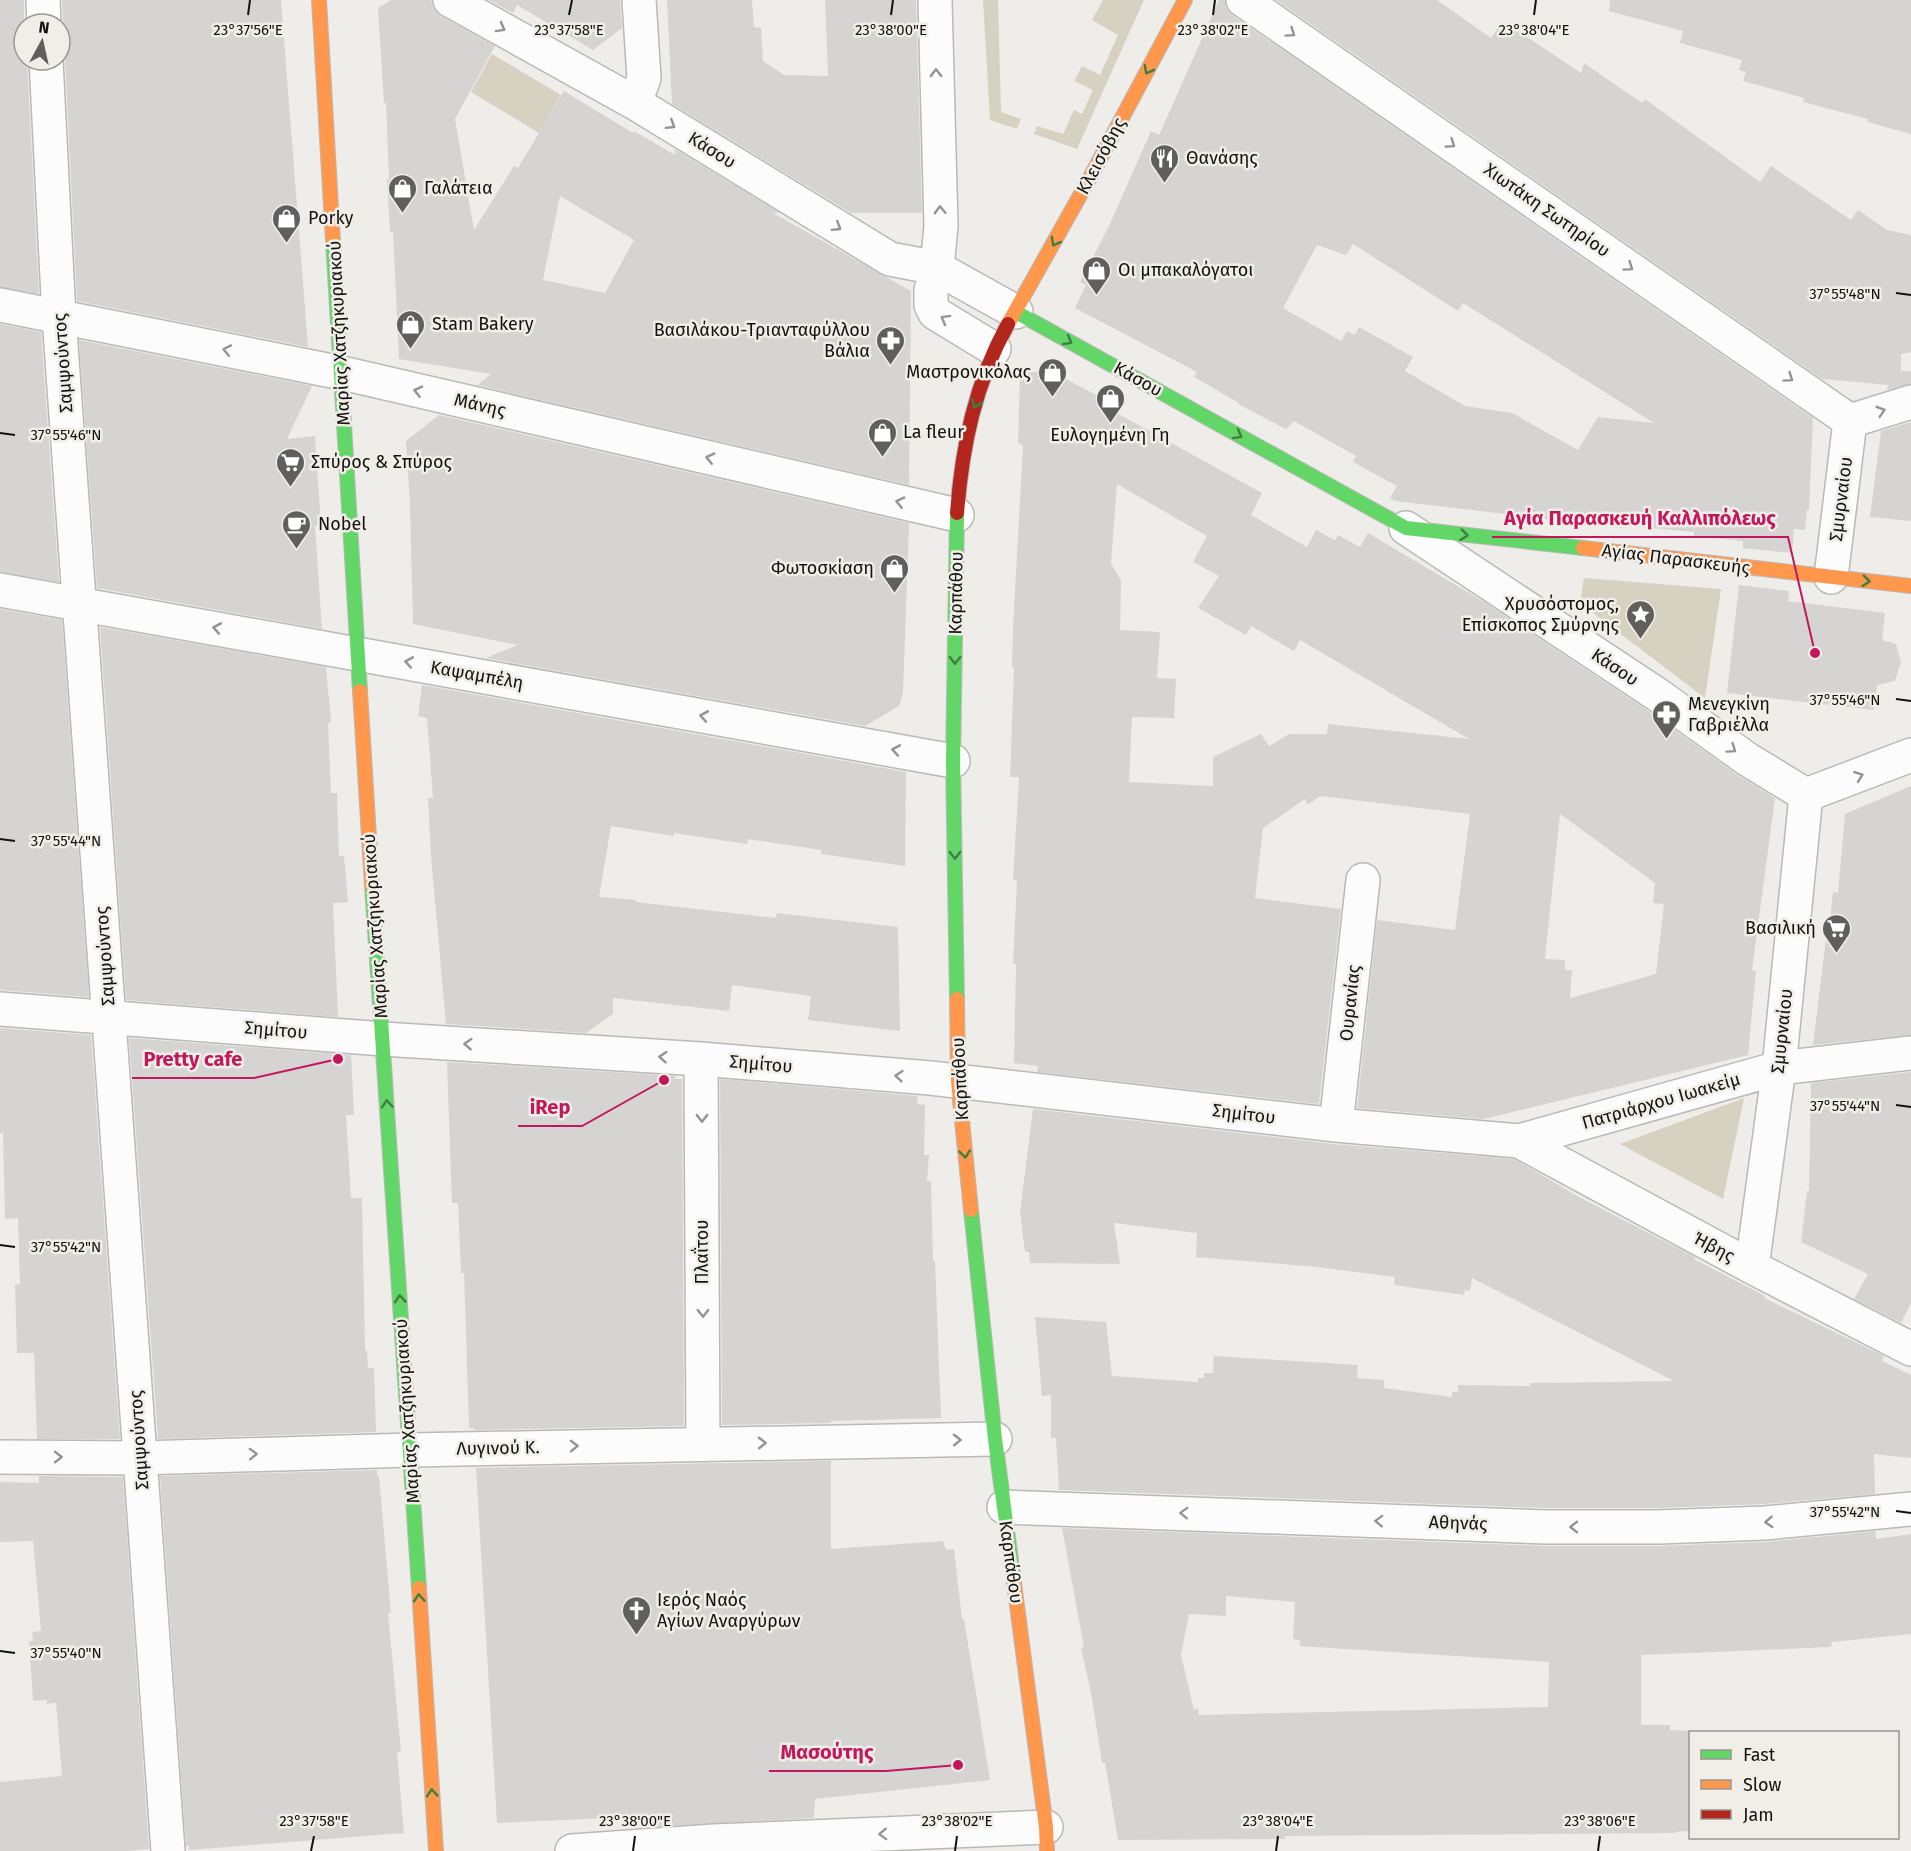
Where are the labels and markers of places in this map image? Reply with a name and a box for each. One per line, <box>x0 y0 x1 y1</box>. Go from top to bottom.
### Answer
restaurant icon: Θανάσης <box>1149 142 1181 184</box>
place label: Θανάσης <box>1186 147 1258 169</box>
shop icon: Γαλάτεια <box>387 172 419 214</box>
place label: Γαλάτεια <box>424 177 493 199</box>
shop icon: Porky <box>271 202 303 244</box>
place label: Porky <box>308 207 354 229</box>
shop icon: Οι μπακαλόγατοι <box>1081 254 1113 296</box>
place label: Οι μπακαλόγατοι <box>1118 259 1253 281</box>
shop icon: Stam Bakery <box>395 308 427 350</box>
place label: Stam Bakery <box>432 313 534 335</box>
place label: Βασιλάκου-Τριανταφύλλου Βάλια <box>654 319 870 362</box>
pharmacy icon: Βασιλάκου-Τριανταφύλλου Βάλια <box>875 324 907 366</box>
shop icon: Μαστρονικόλας <box>1036 356 1068 398</box>
place label: Μαστρονικόλας <box>906 361 1032 383</box>
shop icon: Ευλογημένη Γη <box>1094 382 1126 424</box>
shop icon: La fleur <box>866 416 898 458</box>
place label: La fleur <box>903 421 964 443</box>
place label: Ευλογημένη Γη <box>1050 424 1170 446</box>
supermarket icon: Σπύρος & Σπύρος <box>274 446 306 488</box>
place label: Σπύρος & Σπύρος <box>311 451 453 473</box>
callout: Αγία Παρασκευή Καλλιπόλεως <box>1492 499 1788 537</box>
cafe icon: Nobel <box>281 508 313 550</box>
place label: Nobel <box>318 513 367 535</box>
shop icon: Φωτοσκίαση <box>879 552 911 594</box>
place label: Φωτοσκίαση <box>771 557 874 579</box>
place label: Χρυσόστομος, Επίσκοπος Σμύρνης <box>1462 593 1620 636</box>
place icon: Χρυσόστομος, Επίσκοπος Σμύρνης <box>1624 598 1656 640</box>
place label: Μενεγκίνη Γαβριέλλα <box>1688 693 1770 736</box>
pharmacy icon: Μενεγκίνη Γαβριέλλα <box>1651 698 1683 740</box>
supermarket icon: Βασιλική <box>1821 912 1853 954</box>
place label: Βασιλική <box>1745 917 1816 939</box>
callout: Pretty cafe <box>132 1040 254 1078</box>
callout: iRep <box>518 1088 582 1126</box>
place label: Ιερός Ναός Αγίων Αναργύρων <box>657 1589 801 1632</box>
church icon: Ιερός Ναός Αγίων Αναργύρων <box>620 1594 652 1636</box>
callout: Μασούτης <box>769 1733 886 1771</box>

